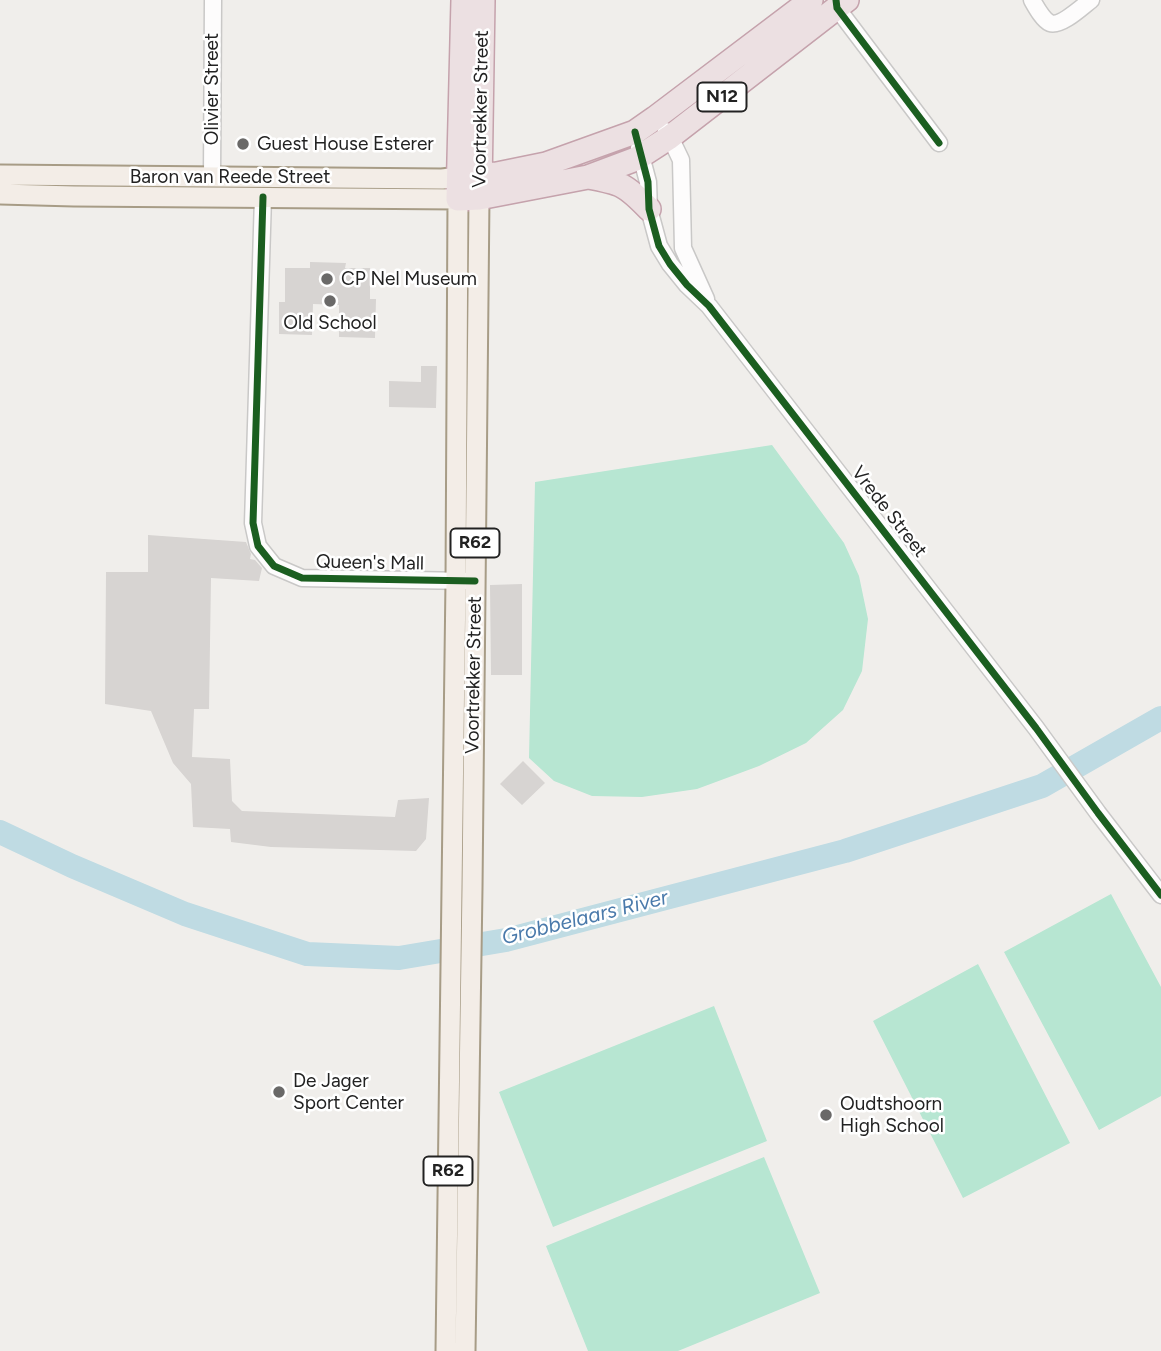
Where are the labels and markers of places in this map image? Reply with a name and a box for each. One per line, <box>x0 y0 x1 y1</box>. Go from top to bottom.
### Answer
place label: Guest House Esterer <box>257 133 434 155</box>
marker: Guest House Esterer <box>235 136 251 152</box>
place label: CP Nel Museum <box>341 268 477 290</box>
marker: CP Nel Museum <box>319 271 335 287</box>
marker: Old School <box>322 293 338 309</box>
place label: Old School <box>283 312 377 334</box>
place label: De Jager Sport Center <box>293 1070 404 1114</box>
marker: De Jager Sport Center <box>271 1084 287 1100</box>
place label: Oudtshoorn High School <box>840 1093 944 1137</box>
marker: Oudtshoorn High School <box>818 1107 834 1123</box>

